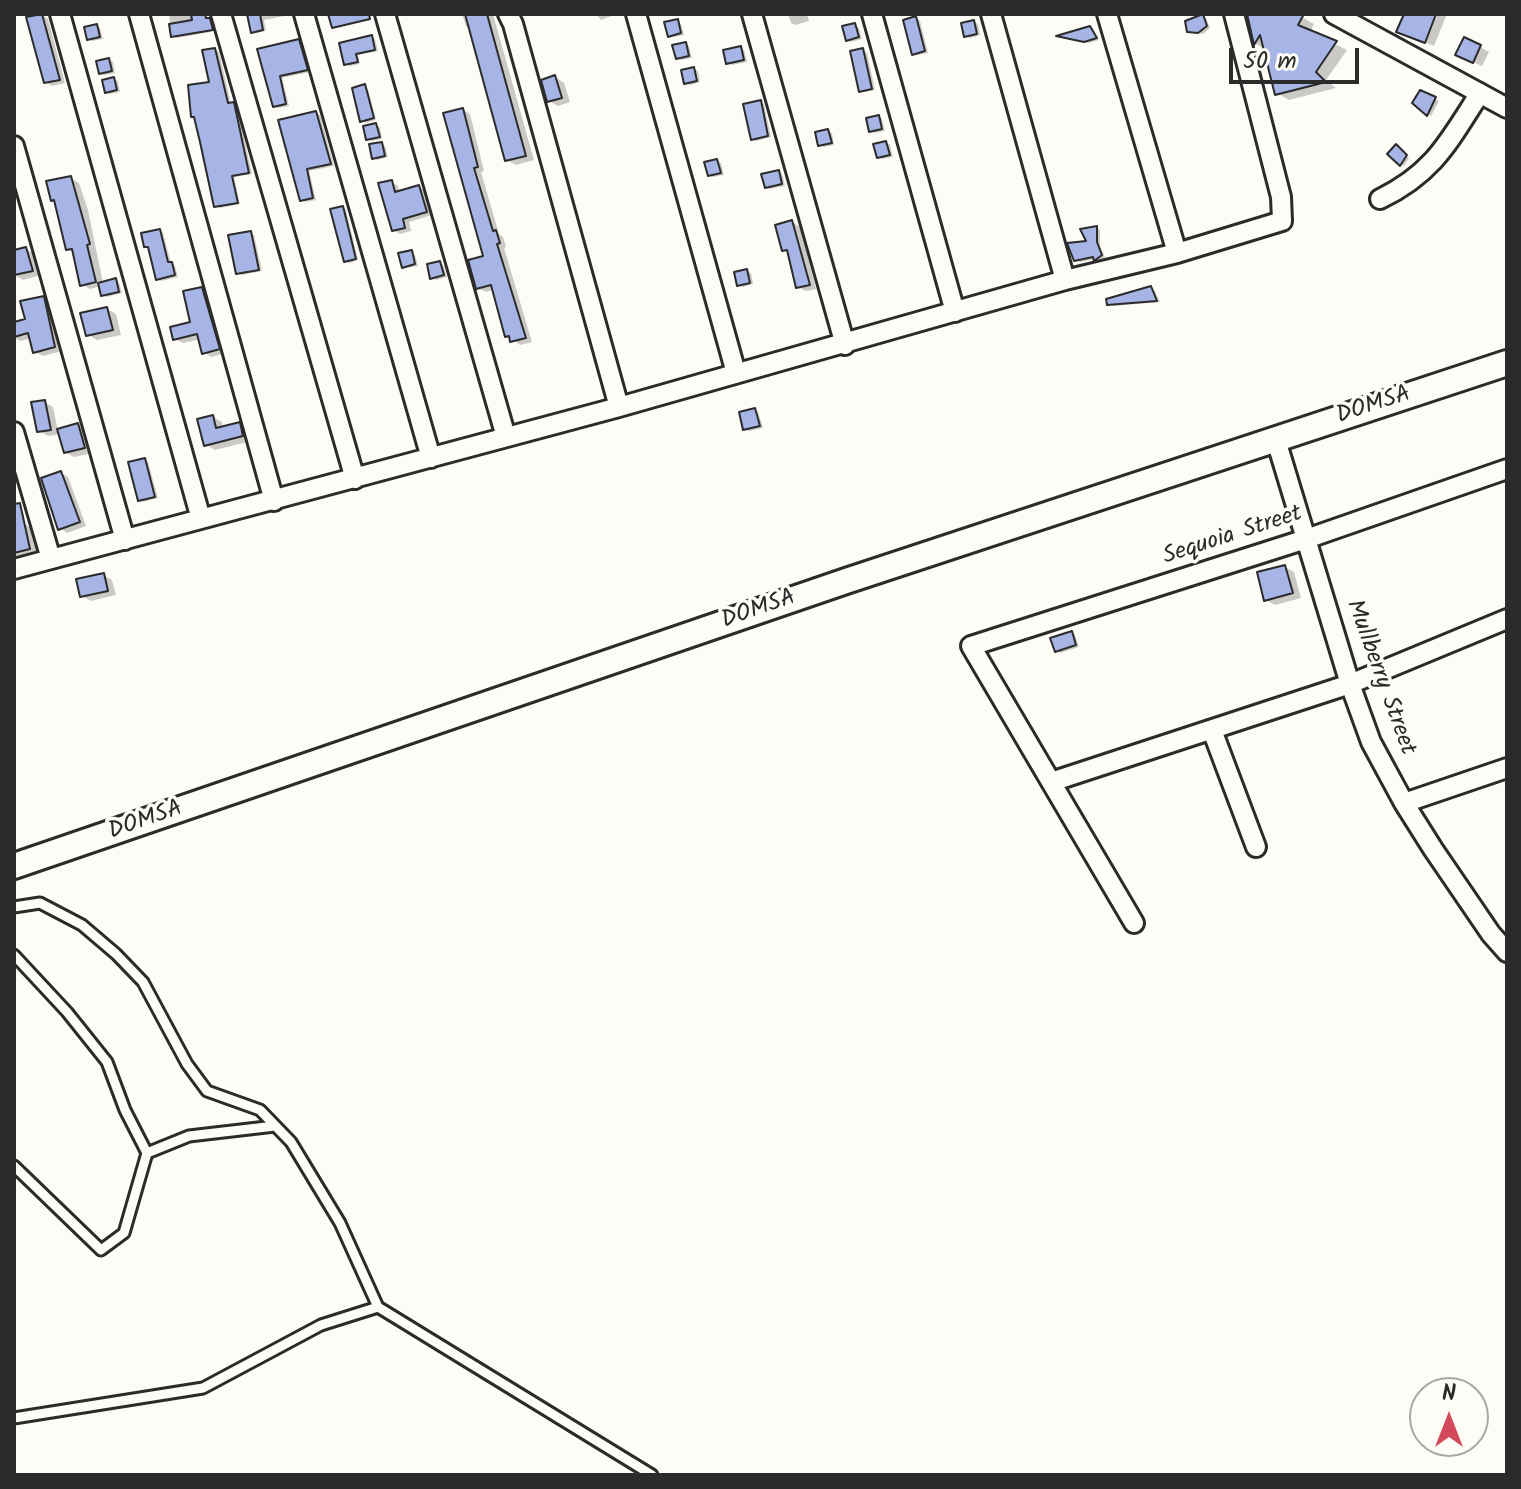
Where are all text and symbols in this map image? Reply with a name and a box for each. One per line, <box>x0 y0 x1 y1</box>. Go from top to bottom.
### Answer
scale bar <box>1233 32 1363 82</box>
text: 50 m <box>1243 42 1297 81</box>
street label: DOMSA <box>1333 381 1415 433</box>
street label: Sequoia Street <box>1160 501 1306 573</box>
street label: DOMSA <box>718 585 800 637</box>
street label: Mullberry Street <box>1338 596 1420 760</box>
street label: DOMSA <box>105 796 187 848</box>
north arrow <box>1409 1377 1489 1457</box>
text: N <box>1442 1377 1456 1412</box>

